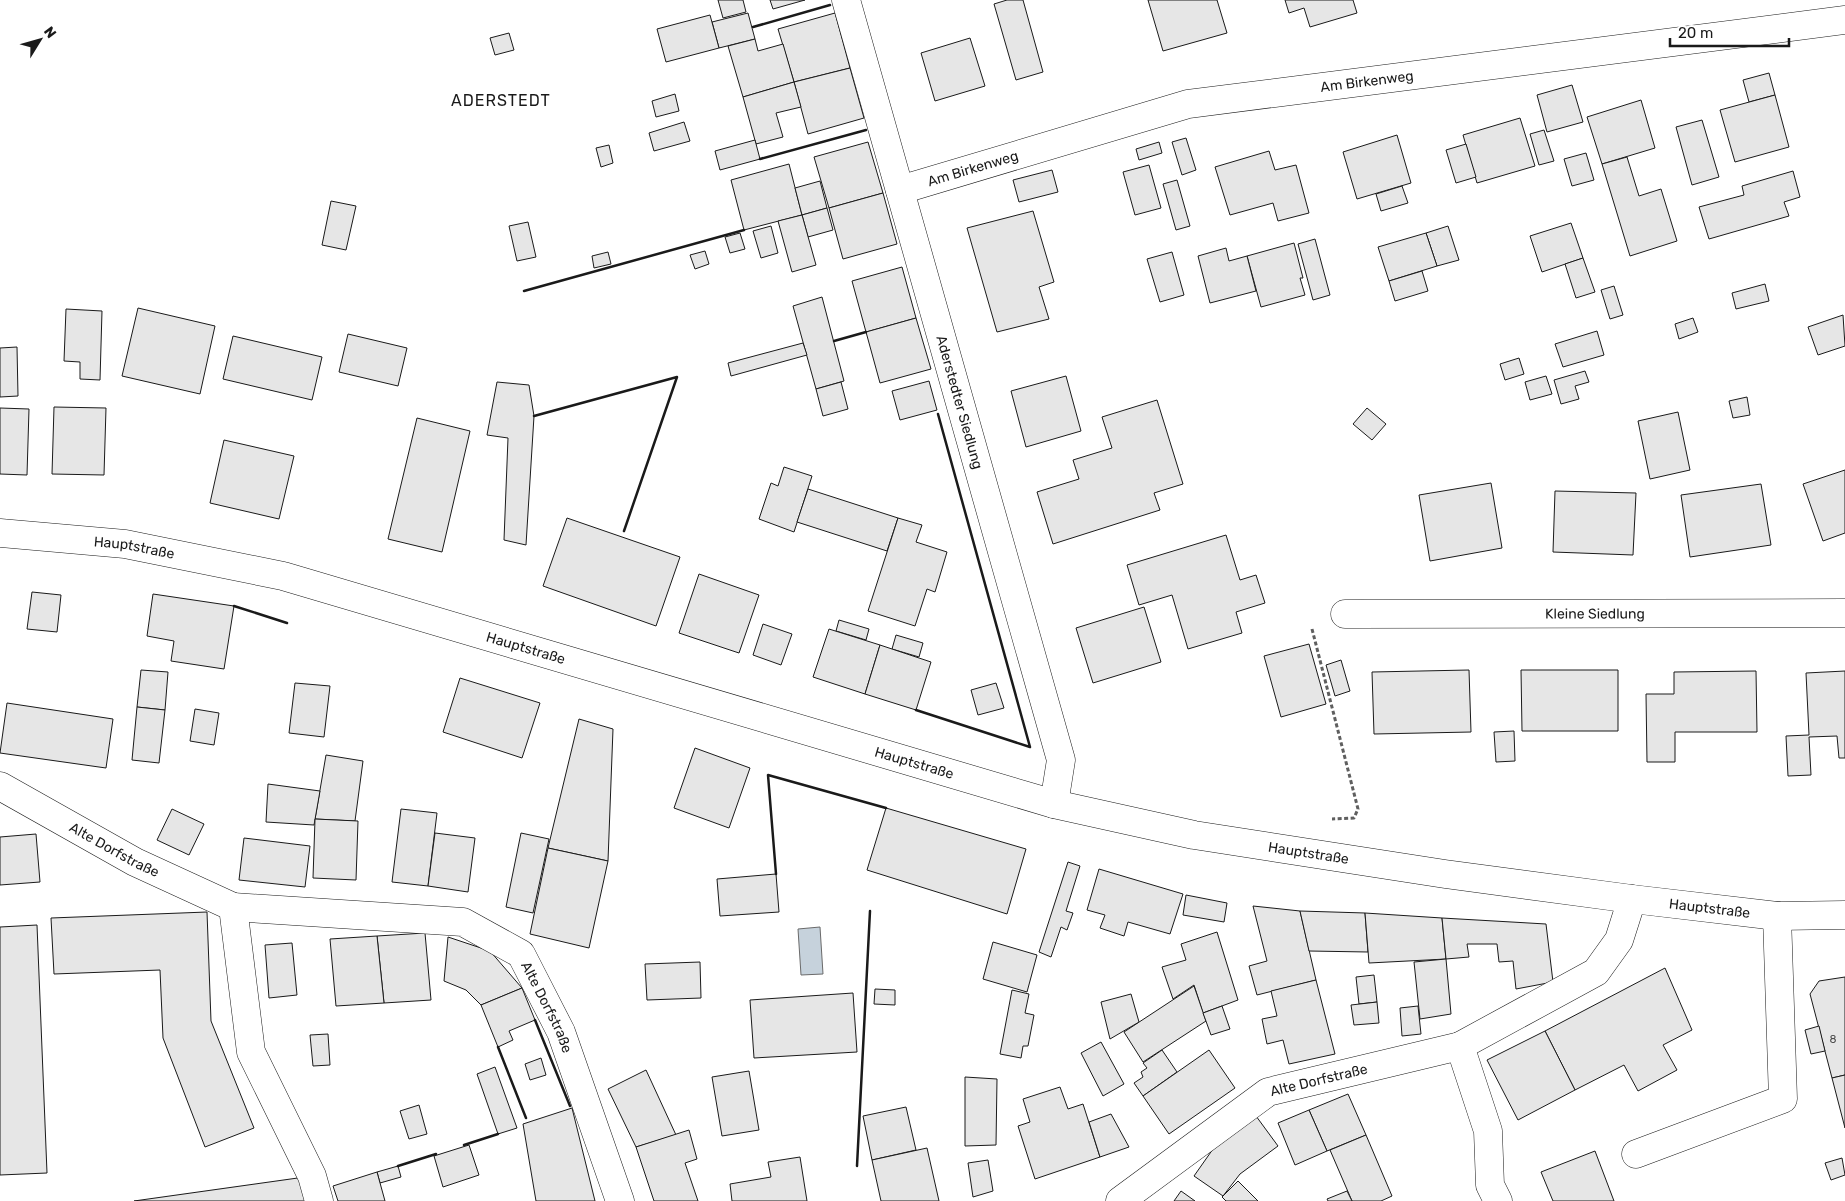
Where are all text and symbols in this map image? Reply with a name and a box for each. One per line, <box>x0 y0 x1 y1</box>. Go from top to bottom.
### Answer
north arrow <box>15 15 65 65</box>
scale bar <box>1670 15 1789 47</box>
text: N <box>40 23 60 42</box>
text: 20 m <box>1678 24 1713 42</box>
street label: Am Birkenweg <box>1319 67 1415 96</box>
district label: ADERSTEDT <box>451 91 551 110</box>
street label: Am Birkenweg <box>926 147 1020 190</box>
street label: Aderstedter Siedlung <box>932 333 986 471</box>
street label: Hauptstraße <box>93 533 176 563</box>
street label: Kleine Siedlung <box>1545 605 1645 623</box>
street label: Hauptstraße <box>484 629 567 668</box>
street label: Hauptstraße <box>873 743 956 783</box>
street label: Alte Dorfstraße <box>66 819 162 881</box>
street label: Hauptstraße <box>1267 839 1350 868</box>
street label: Hauptstraße <box>1668 895 1751 922</box>
street label: Alte Dorfstraße <box>517 959 576 1055</box>
house number: 8 <box>1830 1033 1837 1046</box>
street label: Alte Dorfstraße <box>1268 1060 1369 1100</box>

